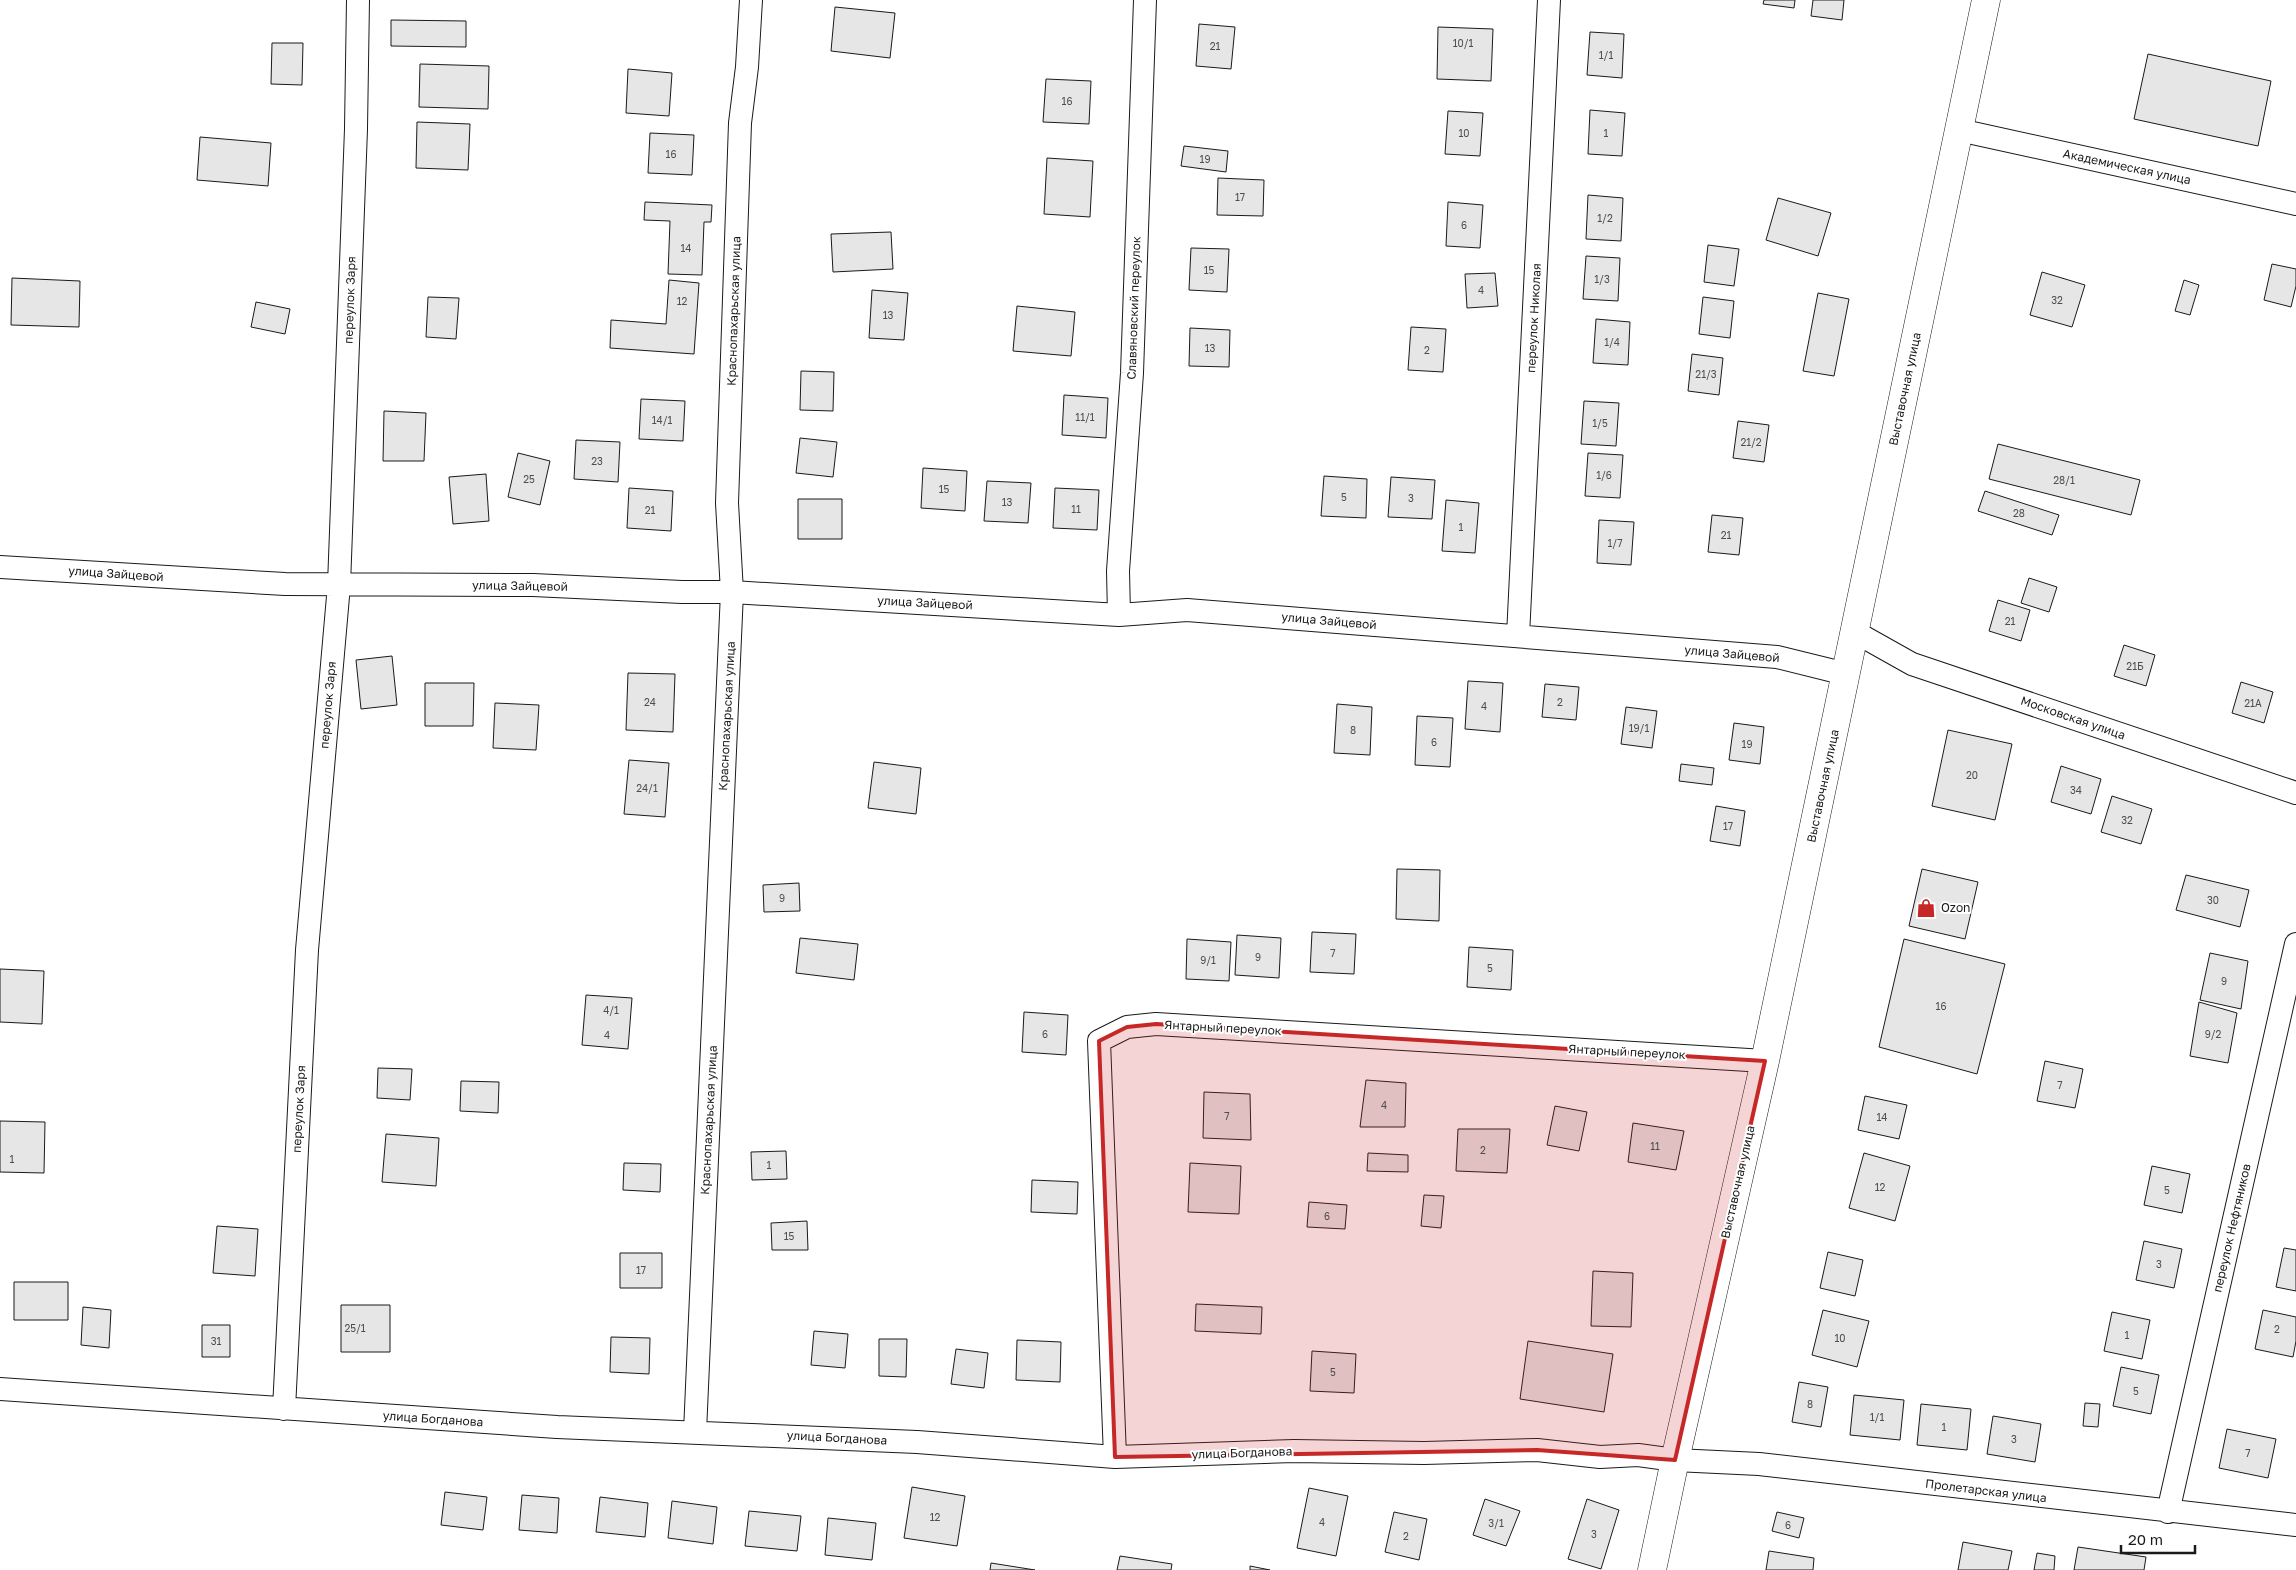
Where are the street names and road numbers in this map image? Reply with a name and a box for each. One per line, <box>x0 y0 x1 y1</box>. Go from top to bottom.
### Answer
street label: Академическая улица <box>2062 146 2192 187</box>
street label: Краснопахарьская улица <box>723 236 744 386</box>
street label: Славяновский переулок <box>1124 236 1144 380</box>
street label: переулок Заря <box>340 256 359 344</box>
street label: переулок Николая <box>1523 263 1544 373</box>
street label: Выставочная улица <box>1885 331 1924 447</box>
street label: улица Зайцевой <box>68 563 164 584</box>
street label: улица Зайцевой <box>472 577 568 594</box>
street label: улица Зайцевой <box>877 593 973 612</box>
street label: улица Зайцевой <box>1281 609 1377 632</box>
street label: Краснопахарьская улица <box>715 641 738 791</box>
street label: улица Зайцевой <box>1684 642 1780 665</box>
street label: переулок Заря <box>316 661 339 749</box>
street label: Московская улица <box>2019 693 2128 742</box>
street label: Выставочная улица <box>1803 728 1842 844</box>
street label: Янтарный переулок <box>1164 1017 1282 1038</box>
street label: Янтарный переулок <box>1568 1041 1686 1062</box>
street label: Краснопахарьская улица <box>697 1045 720 1195</box>
street label: переулок Заря <box>289 1065 308 1153</box>
street label: Выставочная улица <box>1717 1124 1758 1240</box>
street label: переулок Нефтяников <box>2209 1162 2254 1294</box>
street label: улица Богданова <box>382 1408 484 1429</box>
street label: улица Богданова <box>786 1427 888 1448</box>
street label: улица Богданова <box>1191 1443 1293 1462</box>
street label: Пролетарская улица <box>1924 1476 2048 1505</box>

